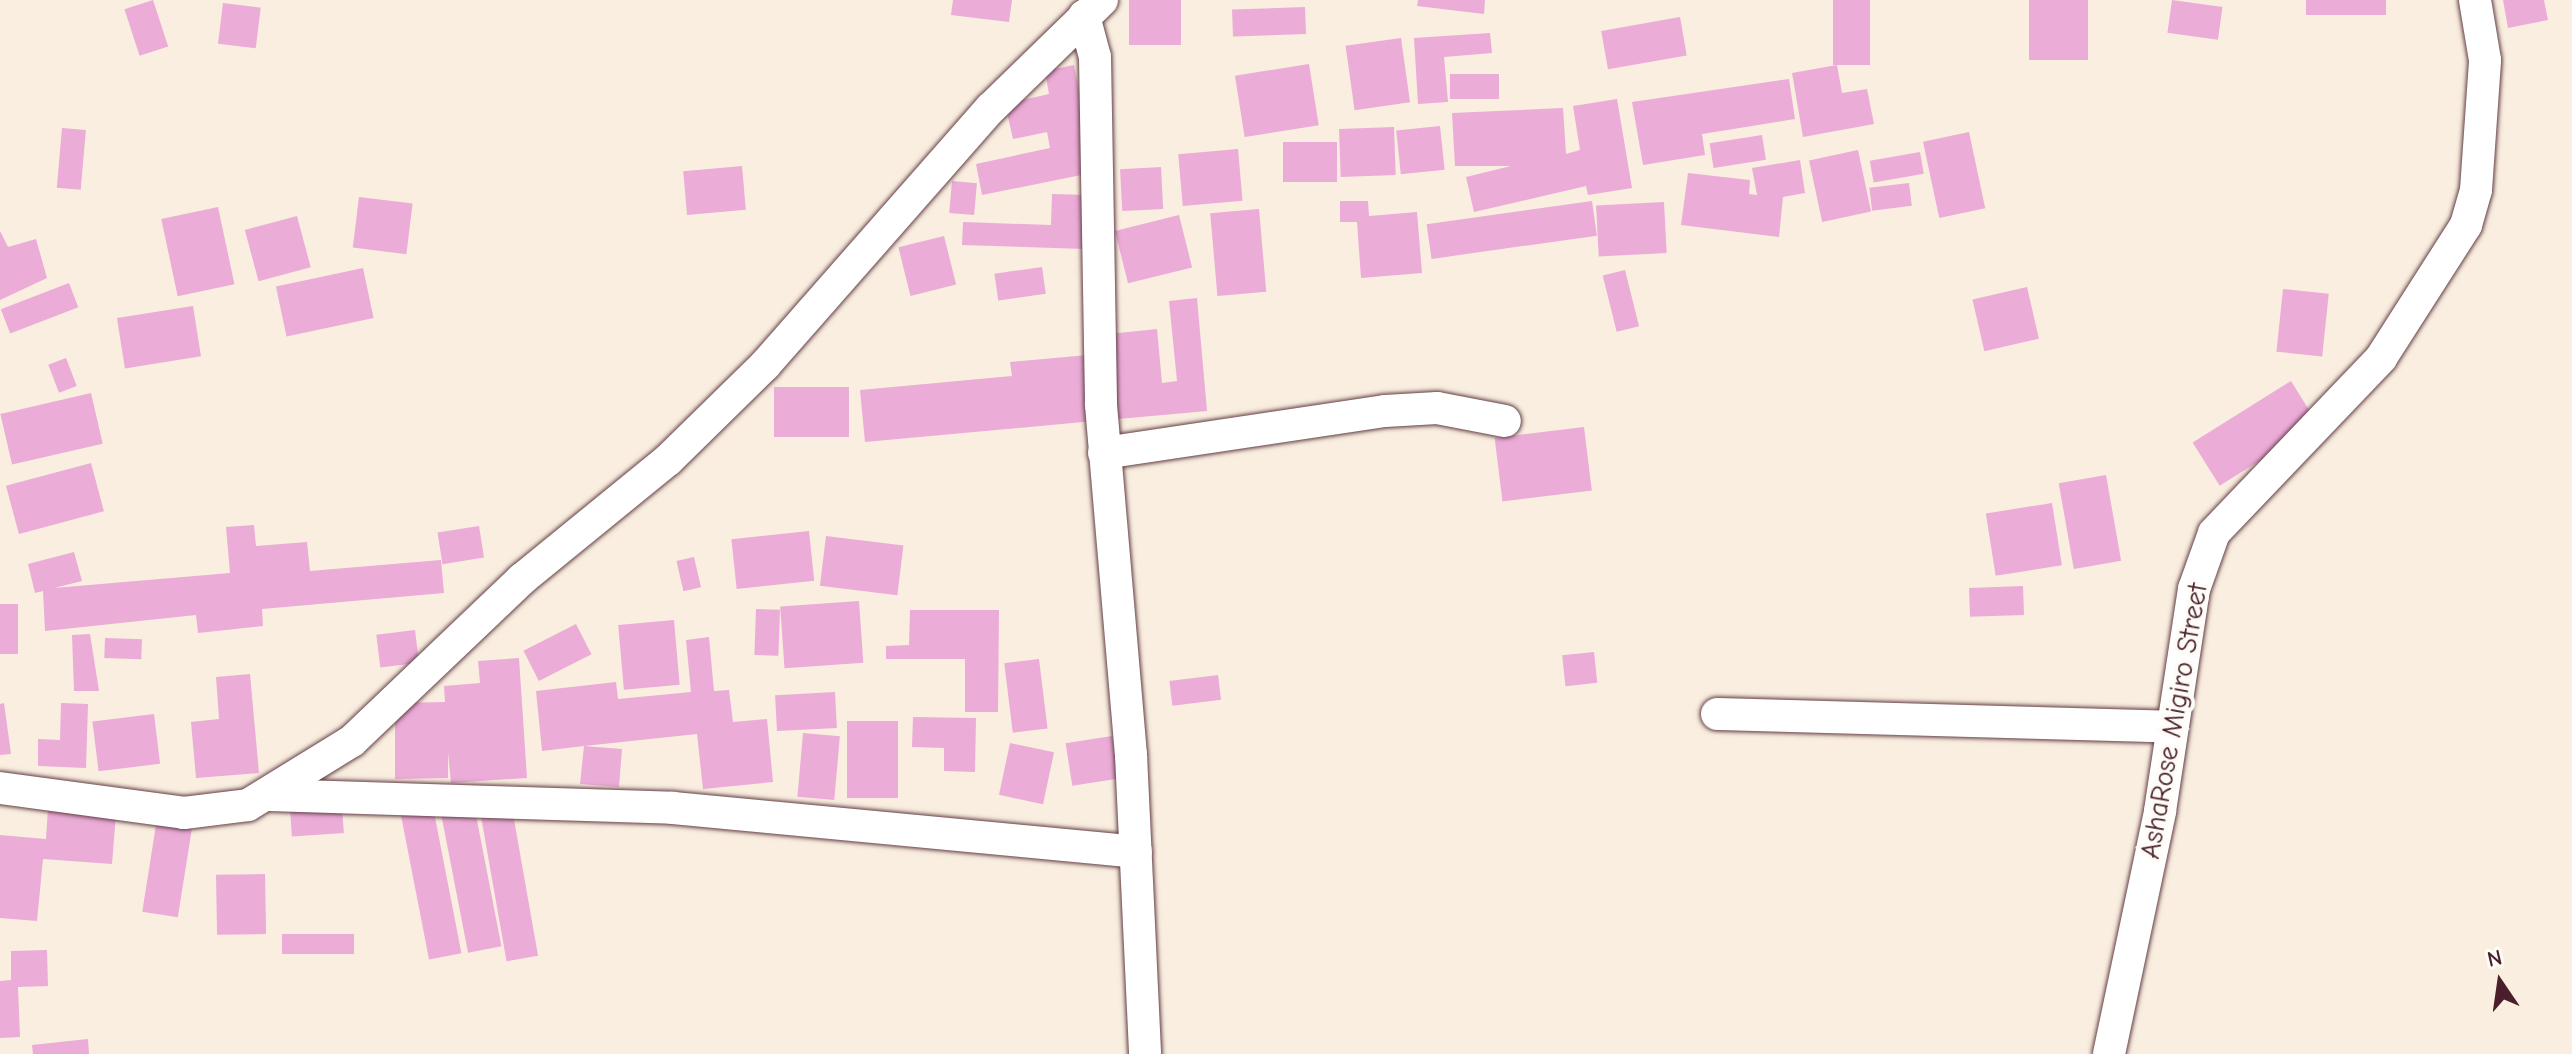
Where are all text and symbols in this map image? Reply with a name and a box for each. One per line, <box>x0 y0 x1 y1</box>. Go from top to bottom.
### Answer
street label: AshaRose Migiro Street <box>2133 581 2215 861</box>
north arrow <box>2460 942 2540 1022</box>
text: N <box>2485 944 2505 973</box>

